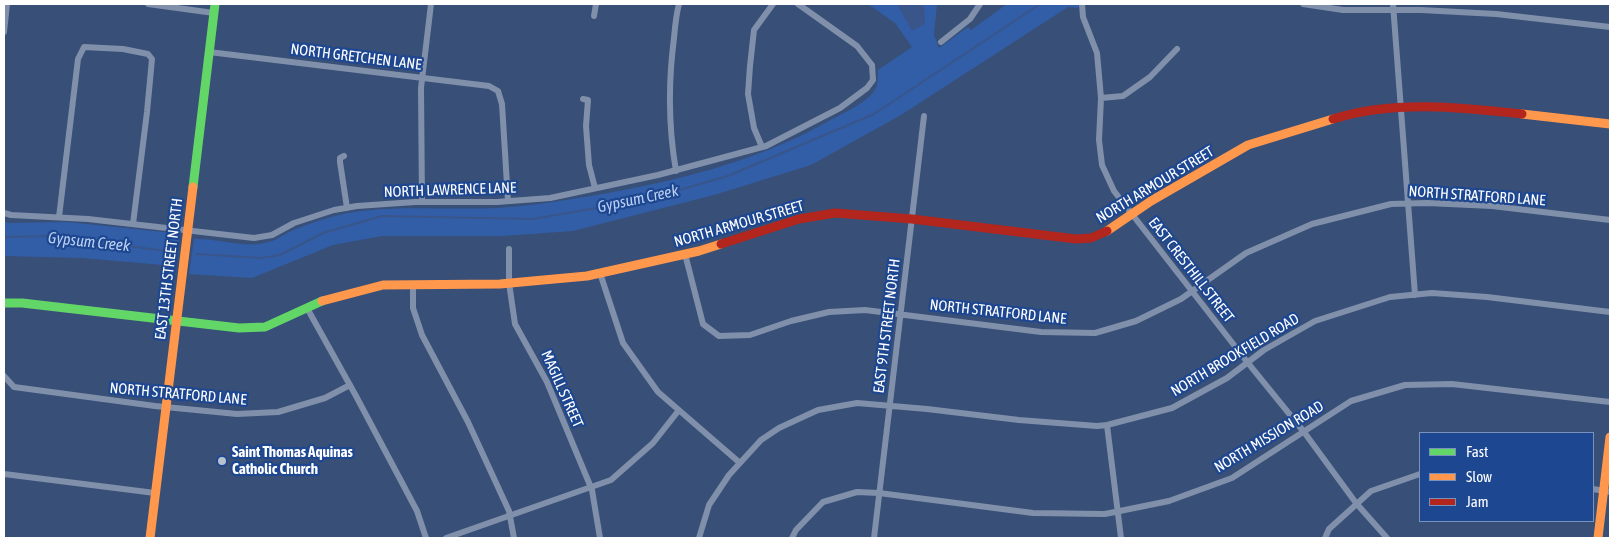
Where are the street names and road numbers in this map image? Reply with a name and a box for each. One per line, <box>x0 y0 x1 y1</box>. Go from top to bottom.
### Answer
street label: NORTH GRETCHEN LANE <box>290 40 422 74</box>
street label: NORTH ARMOUR STREET <box>1093 143 1217 227</box>
street label: NORTH LAWRENCE LANE <box>383 179 517 201</box>
street label: NORTH STRATFORD LANE <box>1408 182 1546 210</box>
street label: EAST 13TH STREET NORTH <box>151 197 187 341</box>
street label: NORTH ARMOUR STREET <box>672 197 806 251</box>
street label: EAST CRESTHILL STREET <box>1144 214 1238 326</box>
street label: EAST 9TH STREET NORTH <box>870 258 904 394</box>
street label: NORTH STRATFORD LANE <box>929 296 1067 328</box>
street label: NORTH BROOKFIELD ROAD <box>1168 310 1302 400</box>
street label: MAGILL STREET <box>537 348 587 430</box>
street label: NORTH STRATFORD LANE <box>109 379 247 409</box>
street label: NORTH MISSION ROAD <box>1211 397 1327 477</box>

